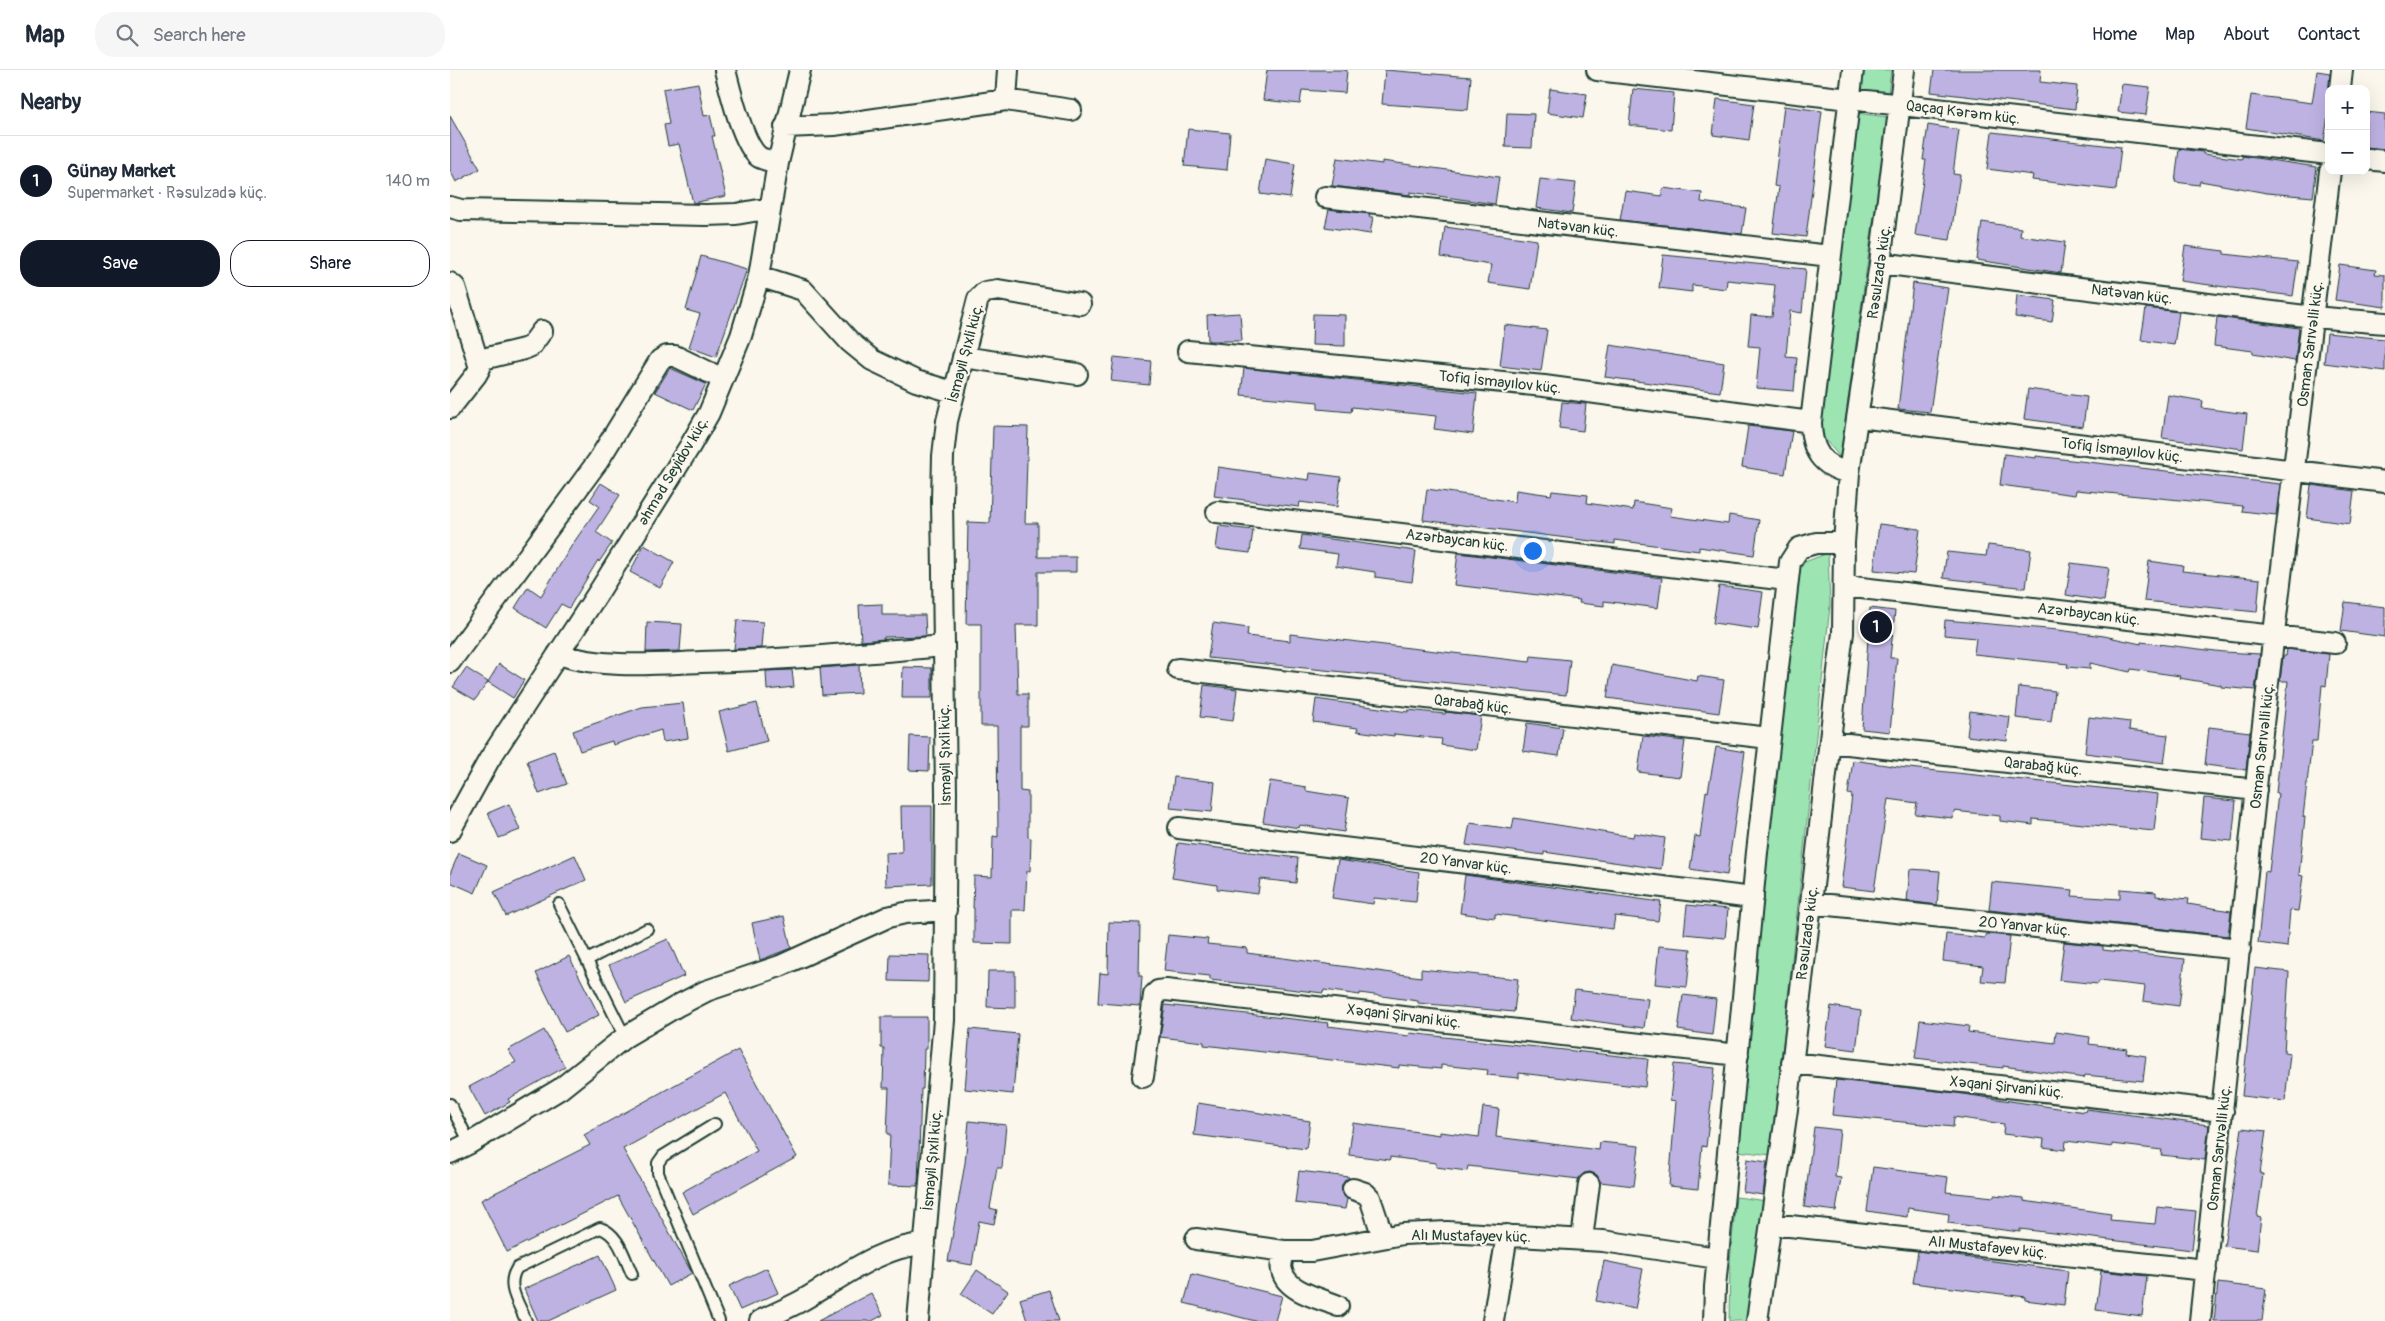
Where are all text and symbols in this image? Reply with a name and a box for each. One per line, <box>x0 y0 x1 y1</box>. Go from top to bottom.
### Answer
search box <box>95 12 445 57</box>
text: Map <box>25 20 65 49</box>
icon: search <box>113 21 141 49</box>
text: Search here <box>153 23 246 47</box>
text: Home <box>2092 23 2137 46</box>
text: Map <box>2165 23 2195 46</box>
text: About <box>2223 23 2269 46</box>
text: Contact <box>2297 23 2360 46</box>
map controls <box>2325 85 2370 175</box>
button: + <box>2325 85 2370 130</box>
text: Nearby <box>20 89 81 116</box>
street label: Qaçaq Kərəm küç. <box>1905 96 2021 129</box>
button: − <box>2325 130 2370 175</box>
text: Günay Market <box>67 159 176 183</box>
text: 1 <box>33 171 39 191</box>
text: 140 m <box>386 171 430 191</box>
text: Supermarket · Rəsulzadə küç. <box>67 183 267 203</box>
street label: Natəvan küç. <box>1536 213 1620 242</box>
street label: Rəsulzadə küç. <box>1863 224 1895 320</box>
button: Save <box>20 240 220 287</box>
button: Share <box>230 240 430 287</box>
street label: Natəvan küç. <box>2090 280 2174 309</box>
street label: Osman Sarıvəlli küç. <box>2293 280 2328 408</box>
street label: İsmayil Şıxli küç. <box>943 301 988 405</box>
street label: Tofiq İsmayılov küç. <box>1438 367 1562 398</box>
street label: Əhməd Seyidov küç. <box>634 413 713 529</box>
street label: Tofiq İsmayılov küç. <box>2060 434 2184 467</box>
street label: Azərbaycan küç. <box>1404 525 1509 556</box>
your location <box>1520 538 1546 564</box>
street label: Azərbaycan küç. <box>2036 599 2141 630</box>
pin: 1 <box>1860 608 1892 646</box>
street label: Osman Sarıvəlli küç. <box>2246 682 2279 810</box>
street label: Qarabağ küç. <box>1433 690 1513 719</box>
street label: İsmayil Şıxli küç. <box>935 704 956 806</box>
street label: Qarabağ küç. <box>2003 753 2083 780</box>
street label: 20 Yanvar küç. <box>1419 848 1513 879</box>
street label: Rəsulzadə küç. <box>1792 885 1823 981</box>
street label: 20 Yanvar küç. <box>1978 912 2072 941</box>
street label: Xəqani Şirvani küç. <box>1346 1000 1462 1033</box>
street label: Xəqani Şirvani küç. <box>1949 1072 2065 1103</box>
street label: Osman Sarıvəlli küç. <box>2203 1084 2236 1212</box>
street label: İsmayil Şıxli küç. <box>919 1108 946 1212</box>
street label: Alı Mustafayev küç. <box>1411 1226 1531 1247</box>
street label: Alı Mustafayev küç. <box>1927 1232 2049 1263</box>

